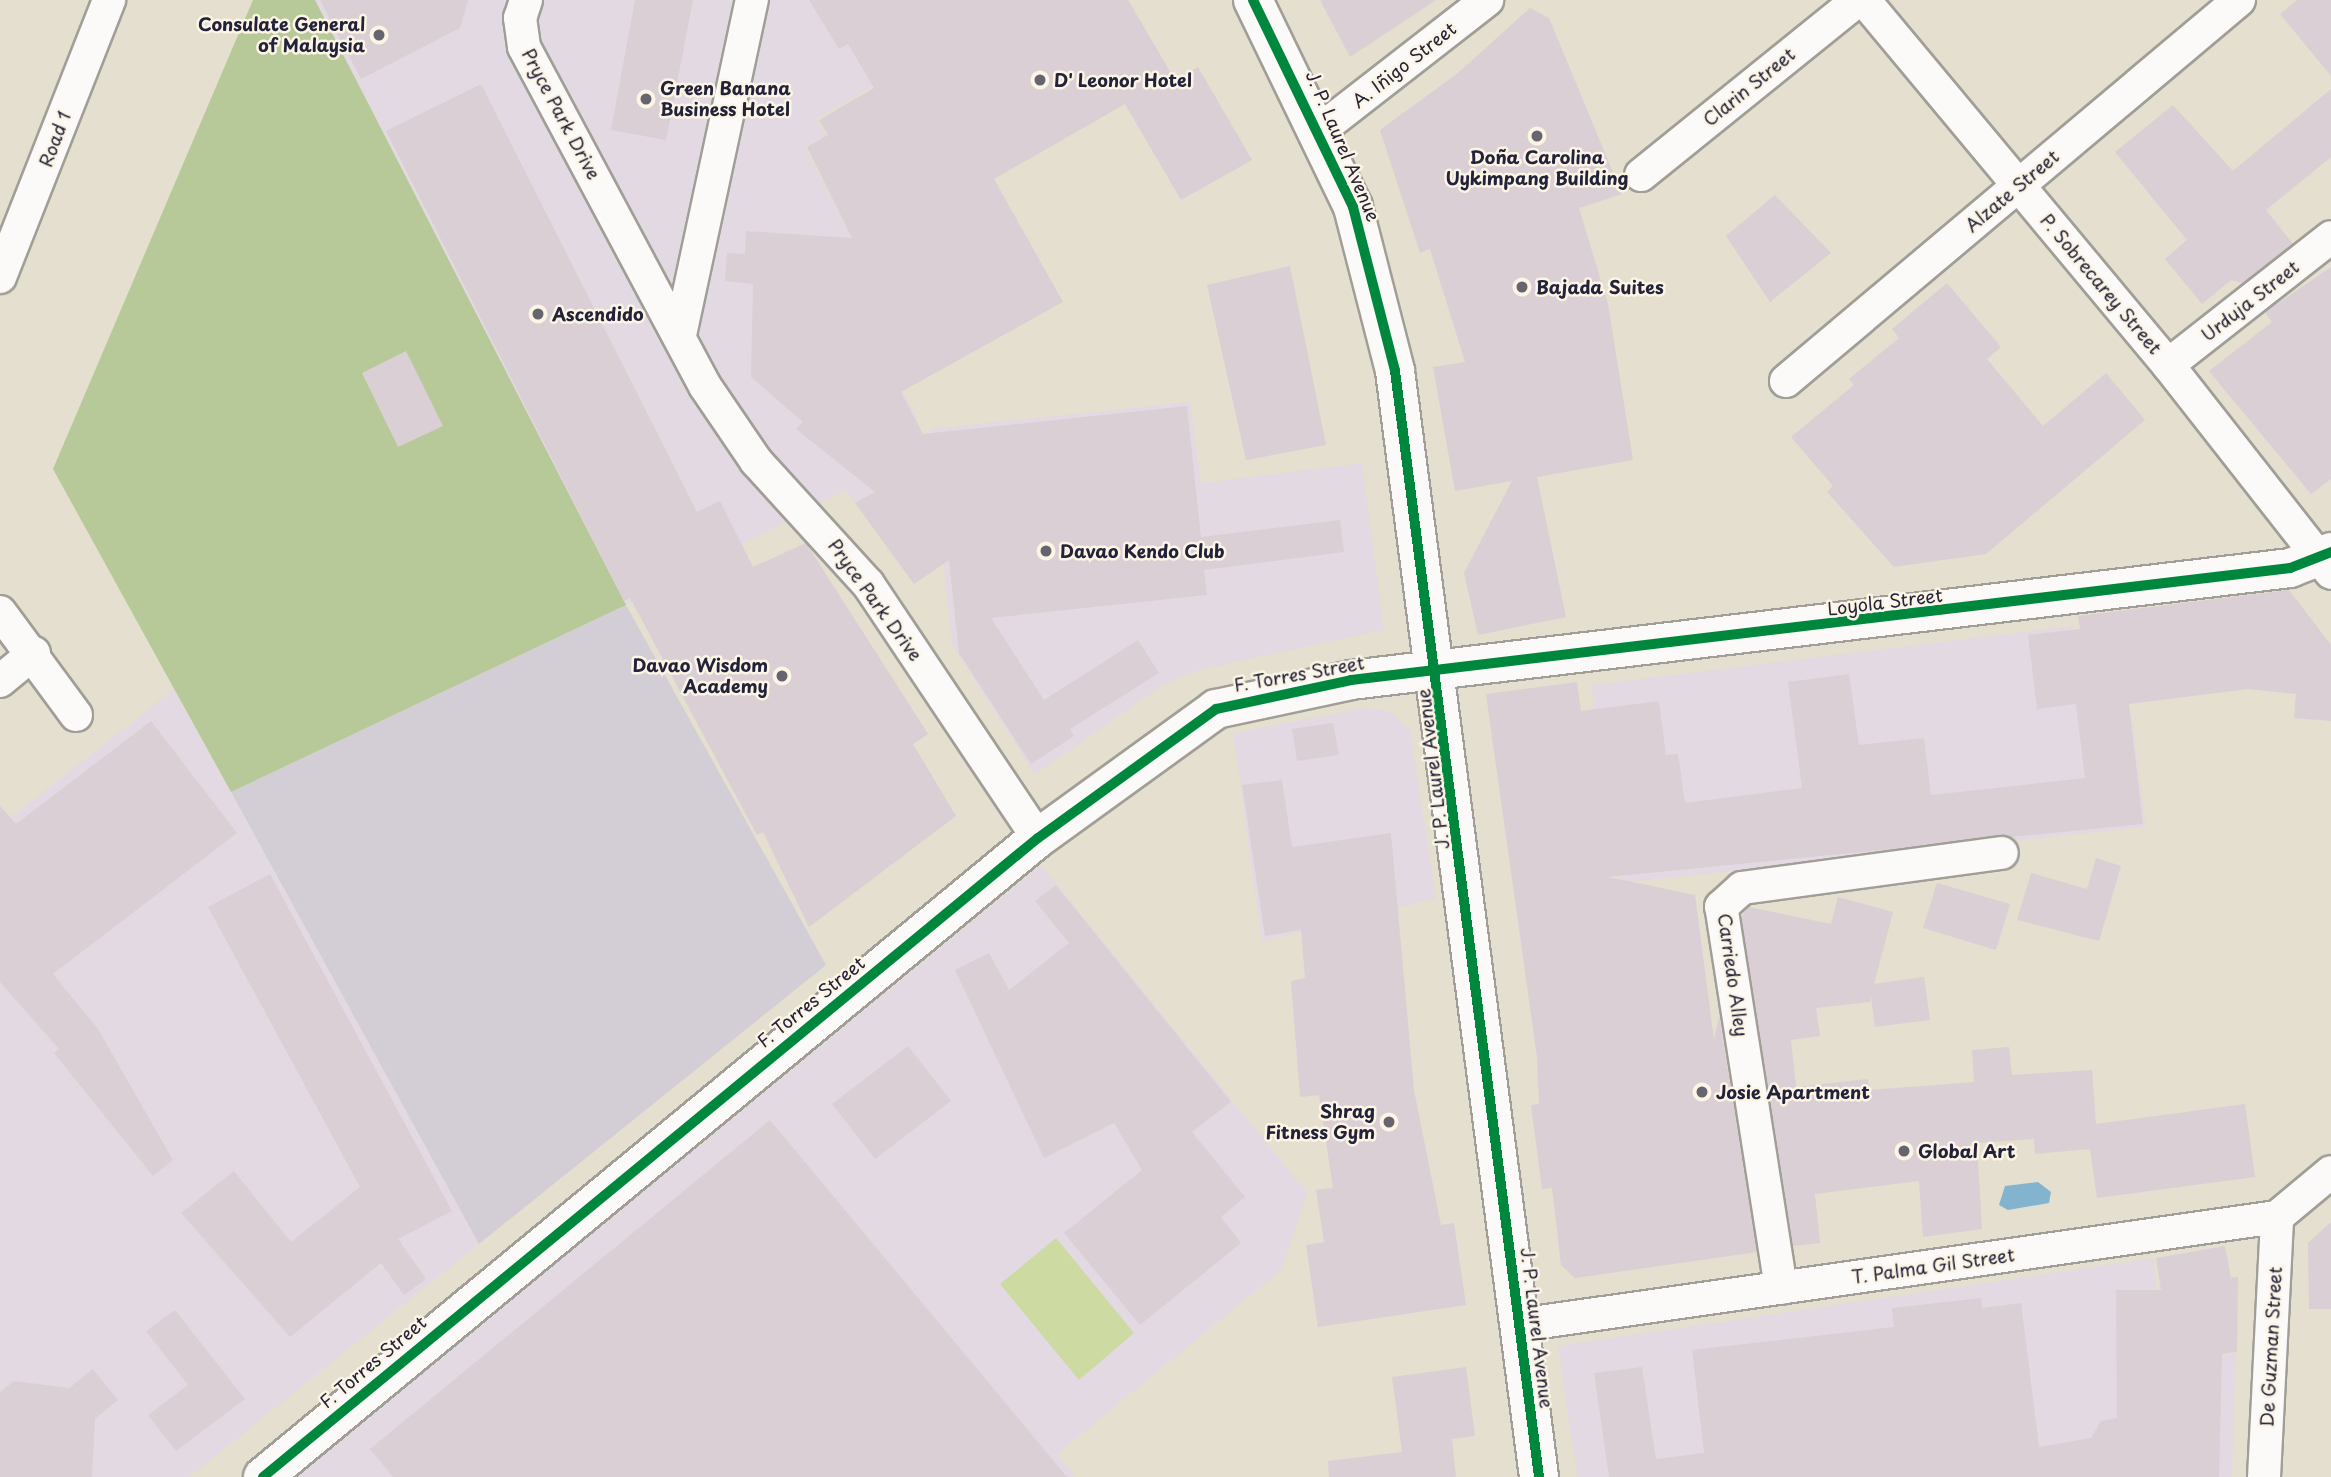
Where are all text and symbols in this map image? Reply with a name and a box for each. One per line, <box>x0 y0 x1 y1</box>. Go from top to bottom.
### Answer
place label: Consulate General of Malaysia <box>198 14 365 56</box>
street label: A. Iñigo Street <box>1348 18 1460 112</box>
marker: Consulate General of Malaysia <box>371 27 387 43</box>
street label: Clarin Street <box>1699 43 1799 131</box>
street label: Pryce Park Drive <box>517 44 605 184</box>
street label: J. P. Laurel Avenue <box>1301 67 1385 225</box>
place label: D' Leonor Hotel <box>1054 69 1195 91</box>
marker: D' Leonor Hotel <box>1032 72 1048 88</box>
place label: Green Banana Business Hotel <box>660 78 793 120</box>
marker: Green Banana Business Hotel <box>638 91 654 107</box>
street label: Road 1 <box>35 108 75 170</box>
marker: Doña Carolina Uykimpang Building <box>1529 128 1545 144</box>
street label: Alzate Street <box>1961 146 2063 236</box>
place label: Doña Carolina Uykimpang Building <box>1445 147 1629 190</box>
street label: P. Sobrecarey Street <box>2035 209 2167 359</box>
street label: Urduja Street <box>2197 256 2303 346</box>
place label: Bajada Suites <box>1536 276 1664 298</box>
marker: Bajada Suites <box>1514 279 1530 295</box>
place label: Ascendido <box>552 303 644 325</box>
marker: Ascendido <box>530 306 546 322</box>
street label: Pryce Park Drive <box>823 534 927 666</box>
place label: Davao Kendo Club <box>1060 540 1225 562</box>
marker: Davao Kendo Club <box>1038 543 1054 559</box>
street label: Loyola Street <box>1826 584 1944 620</box>
street label: F. Torres Street <box>1232 652 1366 696</box>
place label: Davao Wisdom Academy <box>632 655 768 698</box>
marker: Davao Wisdom Academy <box>774 668 790 684</box>
street label: J. P. Laurel Avenue <box>1412 687 1454 851</box>
street label: Carriedo Alley <box>1714 912 1752 1038</box>
street label: F. Torres Street <box>753 952 869 1052</box>
place label: Josie Apartment <box>1716 1081 1870 1103</box>
marker: Josie Apartment <box>1694 1084 1710 1100</box>
place label: Shrag Fitness Gym <box>1265 1101 1375 1144</box>
marker: Shrag Fitness Gym <box>1381 1114 1397 1130</box>
place label: Global Art <box>1918 1140 2015 1162</box>
marker: Global Art <box>1896 1143 1912 1159</box>
street label: T. Palma Gil Street <box>1849 1244 2017 1288</box>
street label: J. P. Laurel Avenue <box>1516 1246 1558 1410</box>
street label: De Guzman Street <box>2256 1266 2286 1428</box>
street label: F. Torres Street <box>315 1311 431 1413</box>

